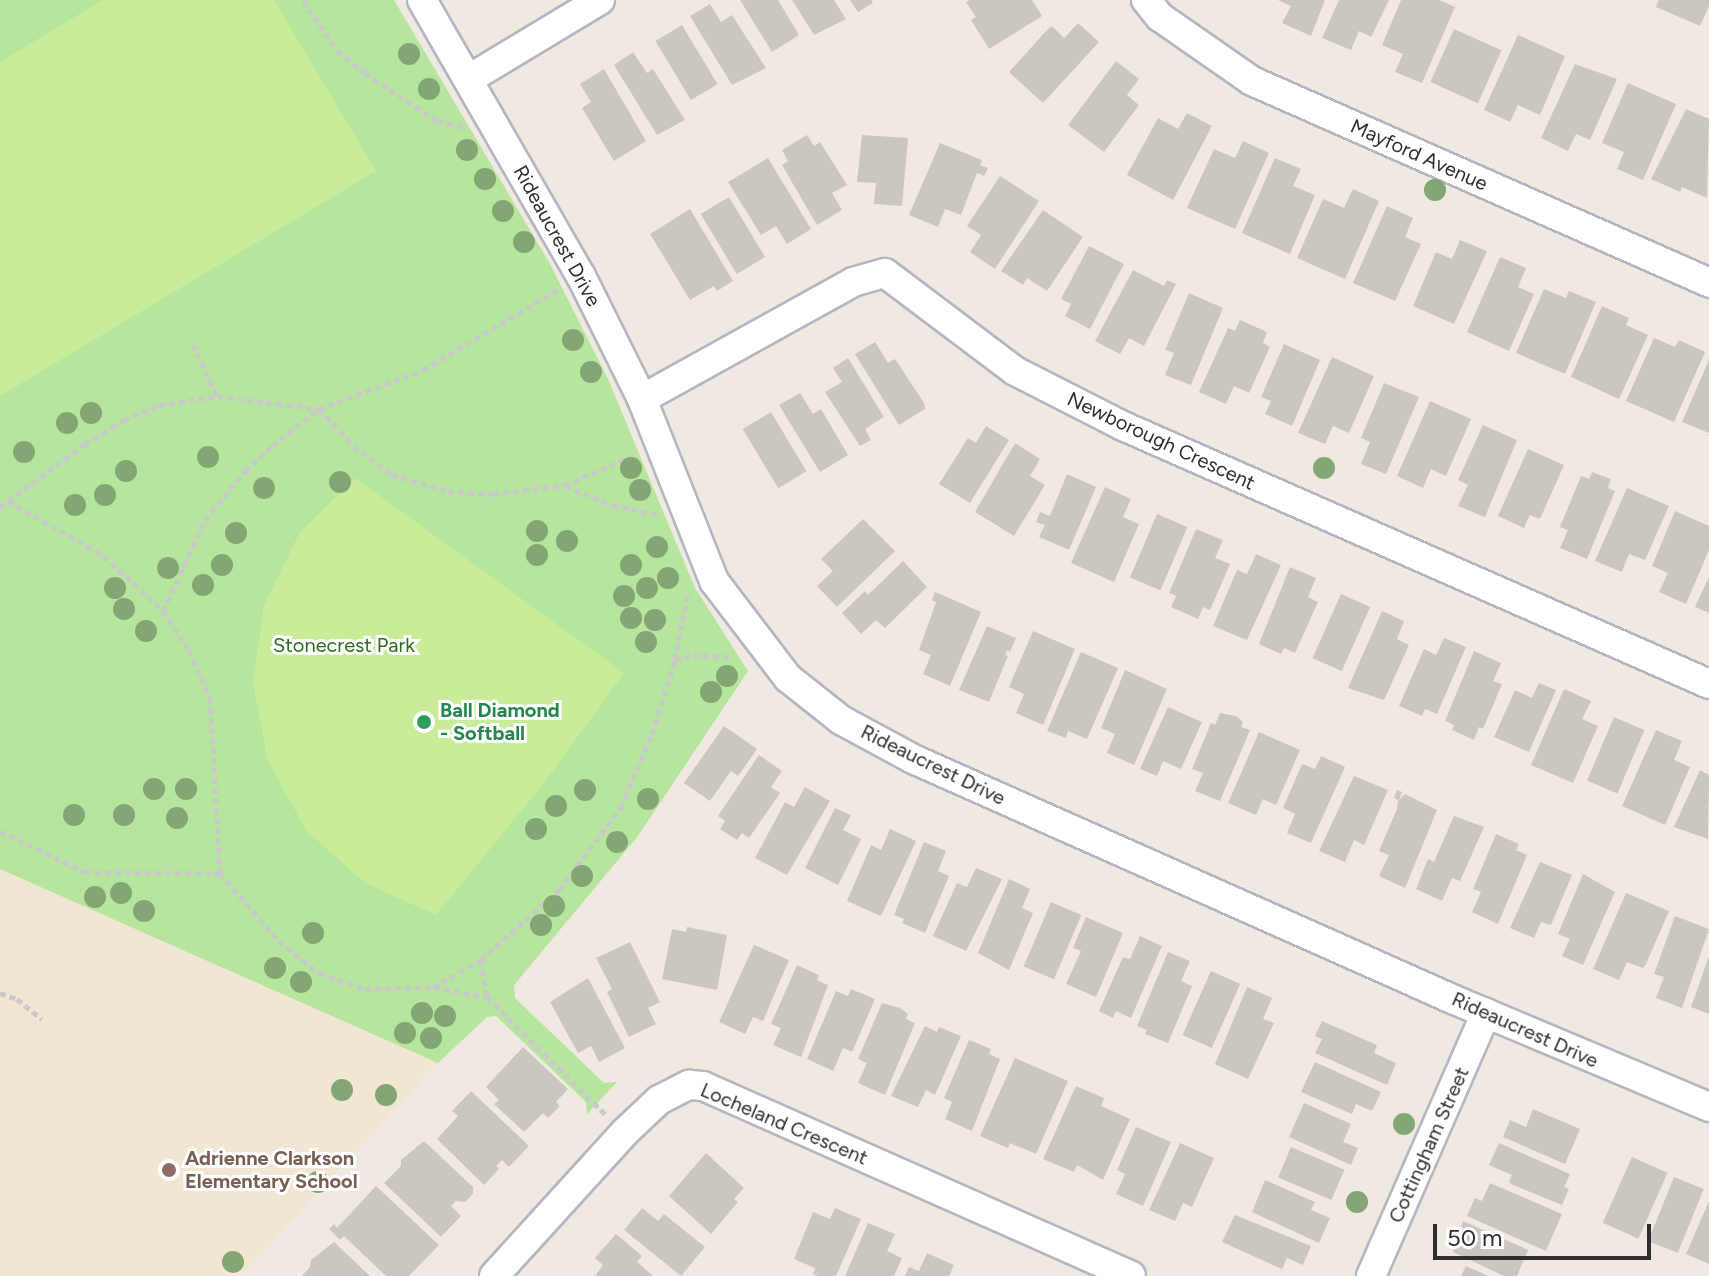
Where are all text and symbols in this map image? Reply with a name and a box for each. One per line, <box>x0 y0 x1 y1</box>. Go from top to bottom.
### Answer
street label: Mayford Avenue <box>1347 114 1491 196</box>
street label: Rideaucrest Drive <box>508 161 606 311</box>
street label: Newborough Crescent <box>1063 387 1259 495</box>
park label: Stonecrest Park <box>273 633 415 657</box>
place label: Ball Diamond - Softball <box>440 698 560 745</box>
marker: Ball Diamond - Softball <box>415 713 433 731</box>
street label: Rideaucrest Drive <box>857 720 1009 810</box>
street label: Rideaucrest Drive <box>1448 987 1602 1073</box>
street label: Cottingham Street <box>1384 1063 1474 1227</box>
street label: Locheland Crescent <box>697 1078 871 1170</box>
place label: Adrienne Clarkson Elementary School <box>185 1146 358 1193</box>
marker: Adrienne Clarkson Elementary School <box>160 1161 178 1179</box>
scale bar <box>1437 1208 1655 1258</box>
text: 50 m <box>1447 1223 1503 1252</box>

